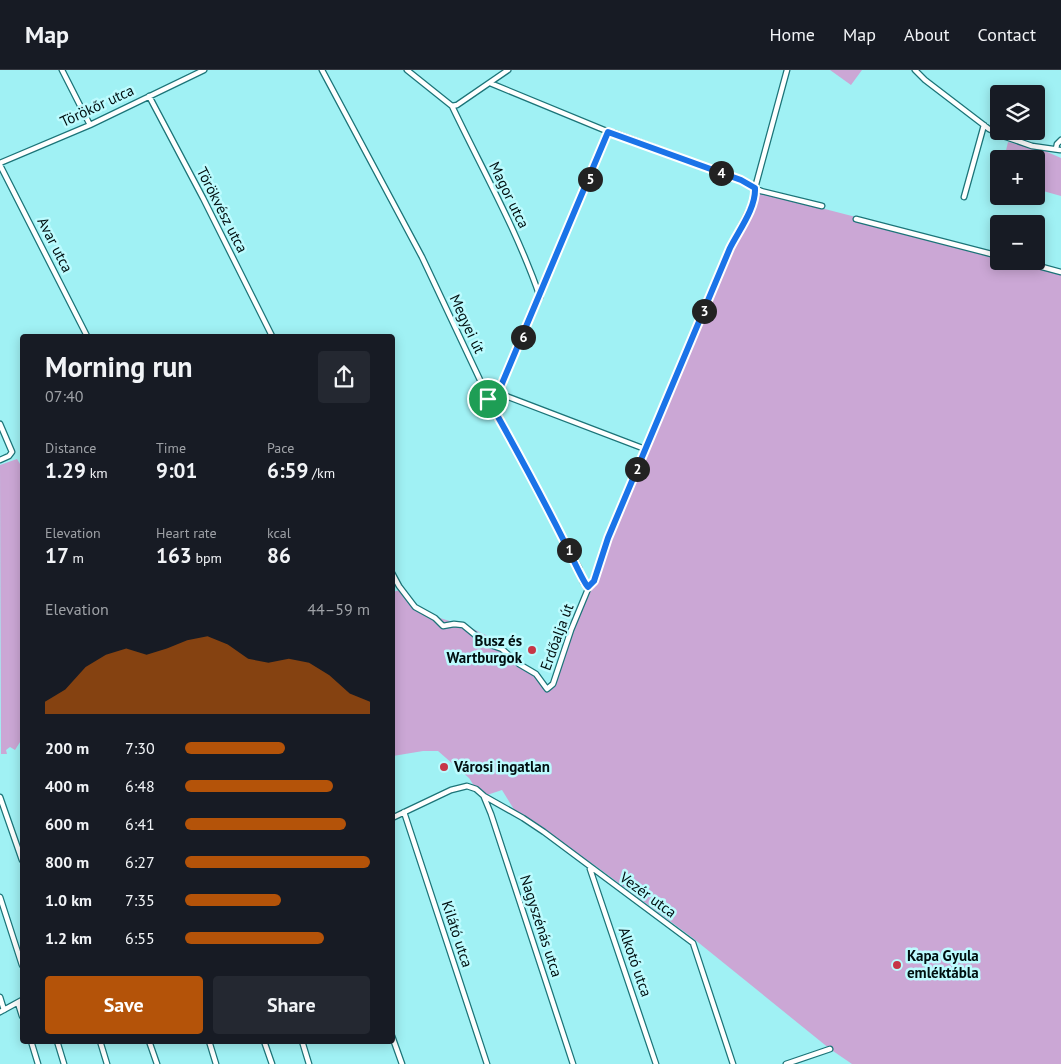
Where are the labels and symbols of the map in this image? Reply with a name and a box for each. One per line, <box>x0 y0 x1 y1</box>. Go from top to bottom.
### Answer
street label: Törökőr utca <box>57 80 137 131</box>
street label: Magor utca <box>485 158 534 231</box>
pin: 4 <box>708 160 734 186</box>
street label: Törökvész utca <box>193 164 252 256</box>
pin: 5 <box>578 166 602 192</box>
street label: Avar utca <box>34 214 77 275</box>
street label: Megyei út <box>446 291 489 356</box>
pin: 3 <box>692 298 716 324</box>
pin: 6 <box>510 324 536 350</box>
pin <box>467 378 509 420</box>
pin: 2 <box>624 456 650 482</box>
pin: 1 <box>556 538 582 562</box>
street label: Erdőalja út <box>536 601 577 673</box>
place label: Busz és Wartburgok <box>447 631 523 667</box>
marker: Busz és Wartburgok <box>526 644 538 656</box>
place label: Városi ingatlan <box>453 757 550 776</box>
marker: Városi ingatlan <box>438 761 450 773</box>
street label: Vezér utca <box>615 867 680 922</box>
street label: Nagyszénás utca <box>516 872 567 979</box>
street label: Kilátó utca <box>438 898 477 970</box>
street label: Alkotó utca <box>615 925 656 999</box>
place label: Kapa Gyula emléktábla <box>907 946 979 982</box>
marker: Kapa Gyula emléktábla <box>891 959 903 971</box>

